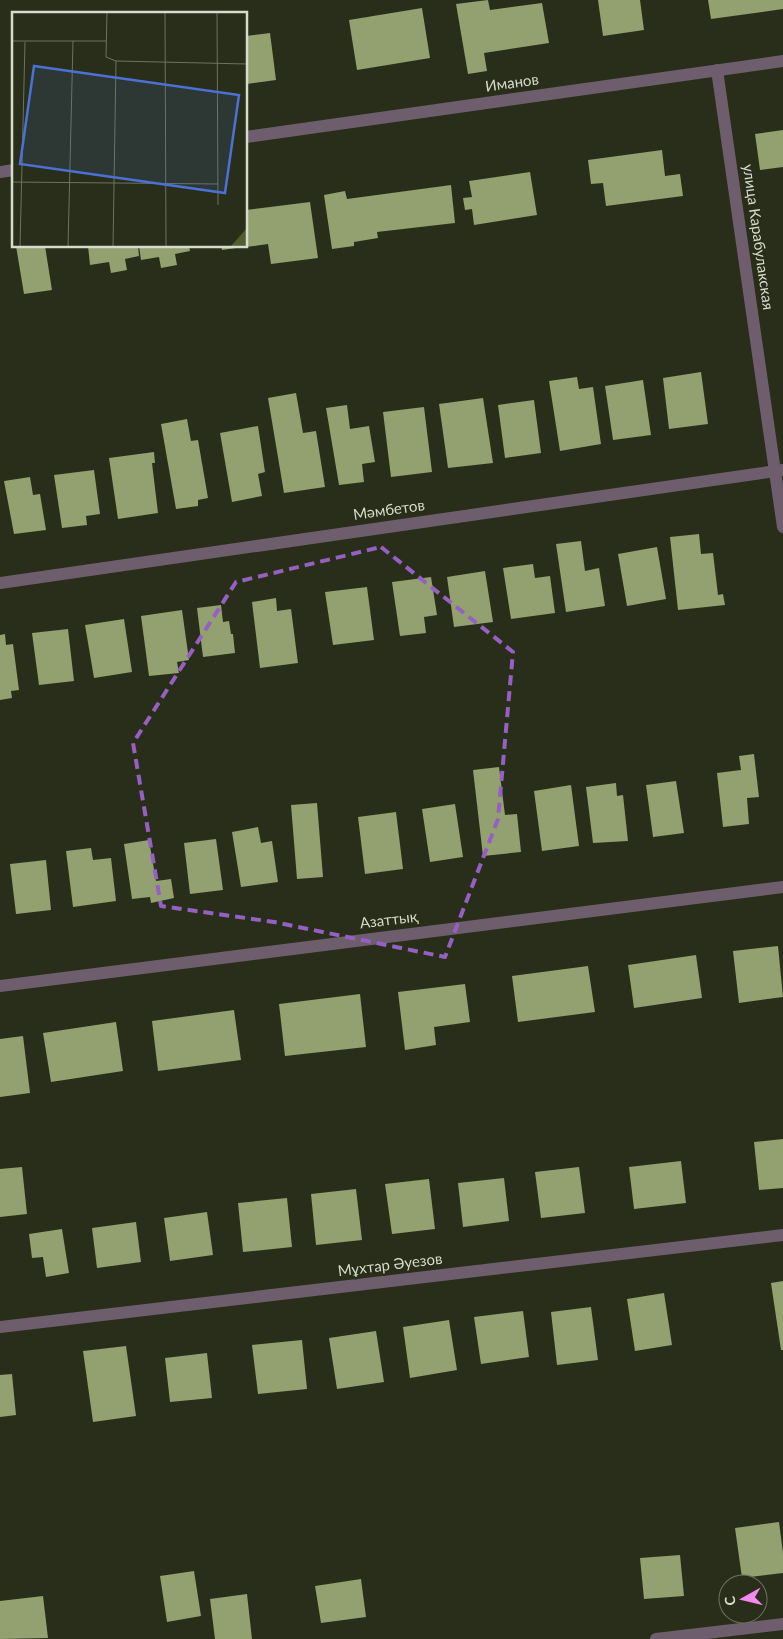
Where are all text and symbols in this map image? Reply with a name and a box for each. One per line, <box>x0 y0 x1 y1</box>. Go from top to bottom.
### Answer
inset map <box>12 12 248 248</box>
street label: Иманов <box>484 69 540 95</box>
street label: улица Карабулакская <box>740 163 778 311</box>
street label: Мәмбетов <box>352 495 426 523</box>
street label: Азаттық <box>359 906 420 932</box>
street label: Мұхтар Әуезов <box>337 1249 443 1279</box>
north arrow <box>718 1574 768 1624</box>
text: С <box>720 1594 739 1607</box>

